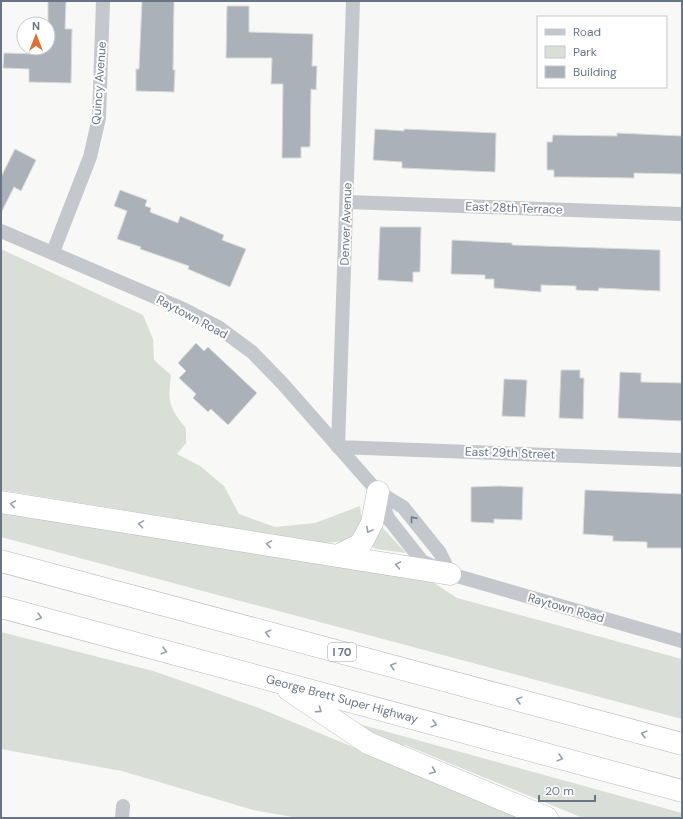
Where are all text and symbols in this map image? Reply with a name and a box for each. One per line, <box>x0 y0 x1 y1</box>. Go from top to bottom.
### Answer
north arrow <box>16 16 56 56</box>
legend <box>537 16 667 88</box>
text: N <box>32 19 40 33</box>
text: Road <box>573 24 601 40</box>
street label: Quincy Avenue <box>88 41 110 125</box>
text: Park <box>573 44 597 60</box>
text: Building <box>573 64 617 80</box>
street label: Denver Avenue <box>337 182 355 266</box>
street label: East 28th Terrace <box>465 198 563 218</box>
street label: Raytown Road <box>154 291 230 343</box>
street label: East 29th Street <box>465 443 556 463</box>
one-way arrow <box>10 500 16 509</box>
one-way arrow <box>410 517 417 524</box>
one-way arrow <box>138 520 144 529</box>
one-way arrow <box>366 526 374 533</box>
one-way arrow <box>266 541 273 549</box>
one-way arrow <box>395 561 401 570</box>
street label: Raytown Road <box>526 589 606 627</box>
one-way arrow <box>35 612 42 621</box>
one-way arrow <box>264 629 271 637</box>
road number: I 70 <box>328 643 356 661</box>
one-way arrow <box>160 646 167 655</box>
one-way arrow <box>390 663 396 671</box>
street label: George Brett Super Highway <box>264 671 420 727</box>
one-way arrow <box>516 696 523 705</box>
one-way arrow <box>315 705 322 713</box>
one-way arrow <box>430 719 437 728</box>
one-way arrow <box>641 730 648 739</box>
one-way arrow <box>556 753 563 761</box>
one-way arrow <box>430 766 437 774</box>
scale bar <box>539 777 595 803</box>
text: 20 m <box>545 783 574 799</box>

